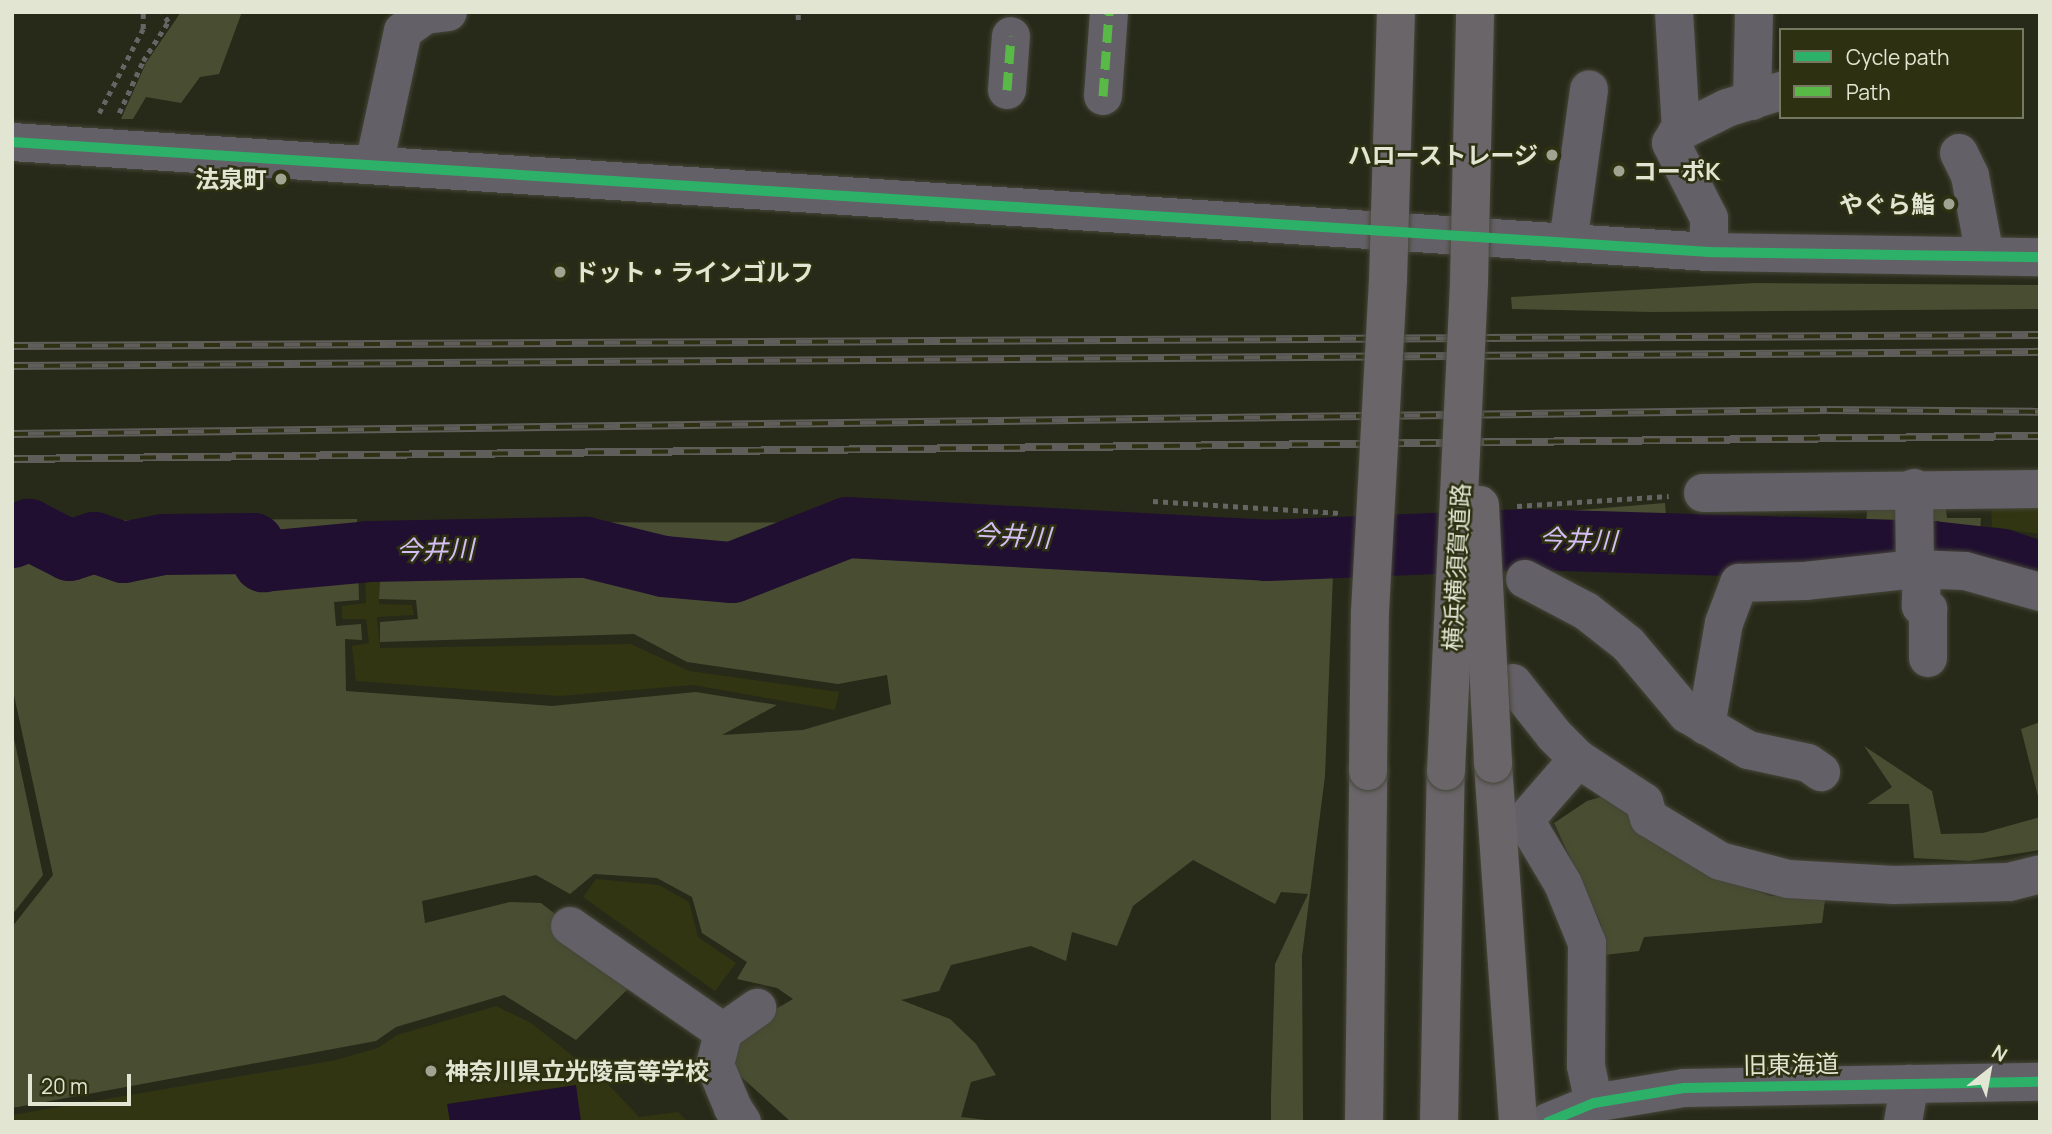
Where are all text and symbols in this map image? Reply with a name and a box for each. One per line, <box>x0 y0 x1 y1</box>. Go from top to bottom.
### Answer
legend <box>1779 28 2024 119</box>
text: Cycle path <box>1846 43 1949 71</box>
text: Path <box>1846 78 1891 106</box>
place label: ハローストレージ <box>1346 141 1538 169</box>
marker: ハローストレージ <box>1544 147 1560 163</box>
place label: コーポK <box>1633 157 1721 185</box>
marker: コーポK <box>1611 163 1627 179</box>
place label: 法泉町 <box>195 165 267 193</box>
marker: 法泉町 <box>273 171 289 187</box>
place label: やぐら鮨 <box>1839 190 1935 218</box>
marker: やぐら鮨 <box>1941 196 1957 212</box>
place label: ドット・ラインゴルフ <box>574 258 814 286</box>
marker: ドット・ラインゴルフ <box>552 264 568 280</box>
street label: 横浜横須賀道路 <box>1437 482 1475 652</box>
water label: 今井川 <box>972 518 1052 554</box>
water label: 今井川 <box>1538 523 1618 557</box>
water label: 今井川 <box>396 534 474 566</box>
north arrow <box>1954 1036 2024 1106</box>
text: N <box>1987 1038 2012 1068</box>
street label: 旧東海道 <box>1743 1049 1839 1079</box>
place label: 神奈川県立光陵高等学校 <box>445 1057 709 1085</box>
scale bar <box>32 1060 135 1104</box>
marker: 神奈川県立光陵高等学校 <box>423 1063 439 1079</box>
text: 20 m <box>41 1072 88 1100</box>

